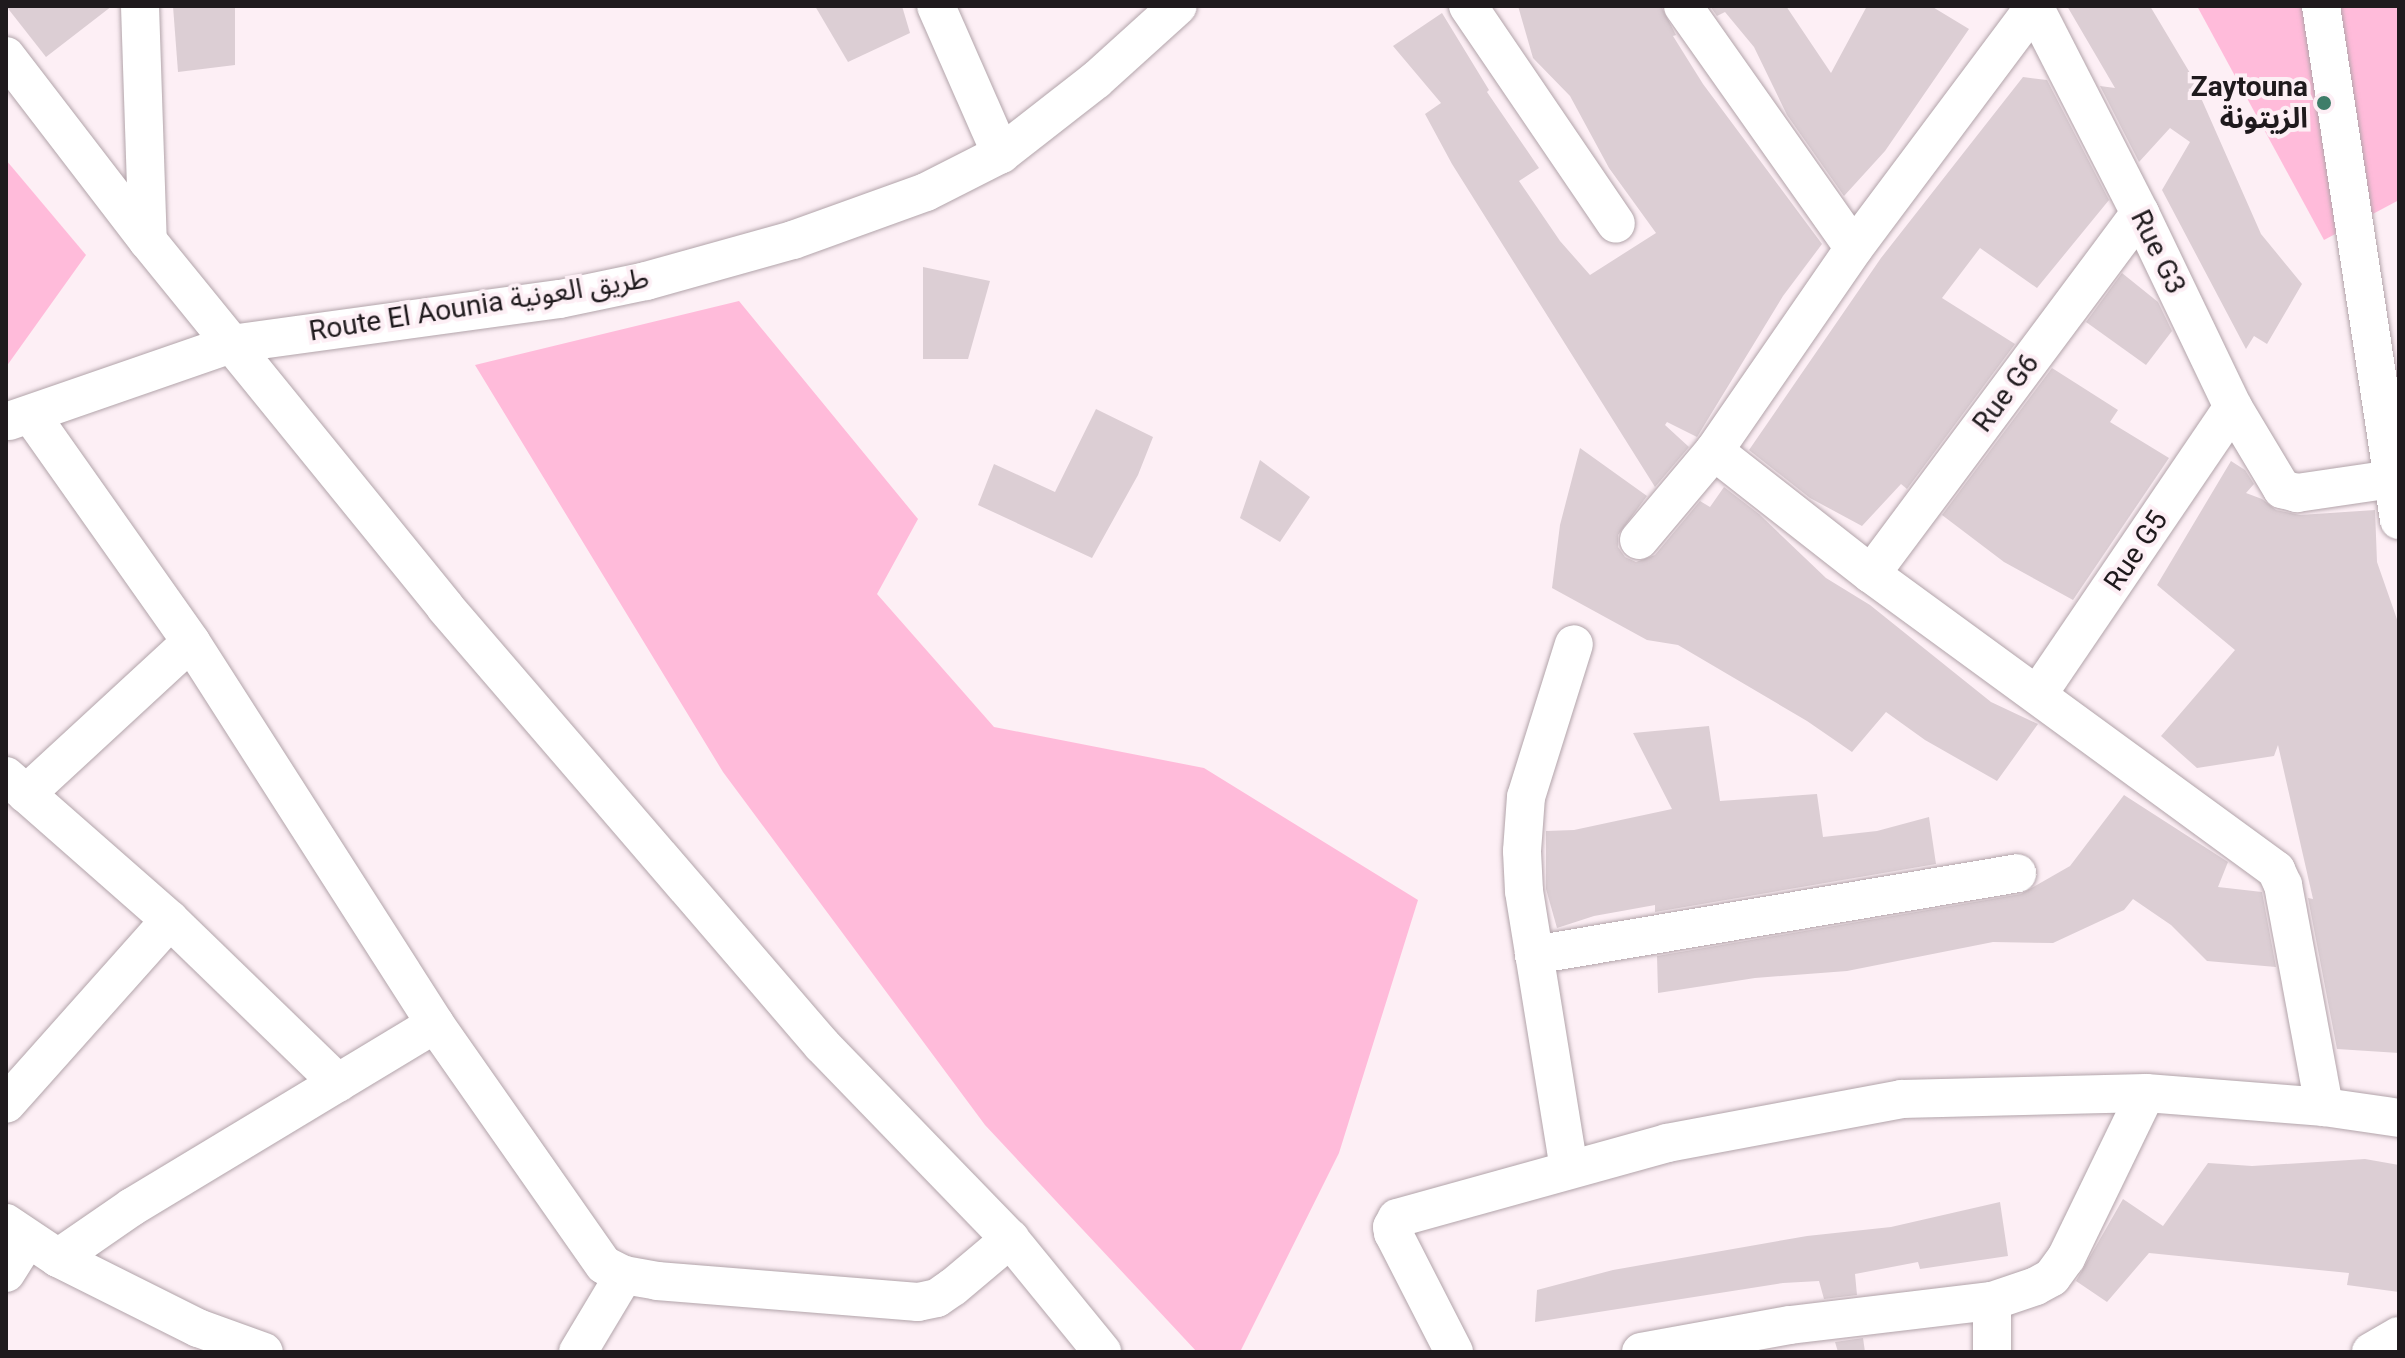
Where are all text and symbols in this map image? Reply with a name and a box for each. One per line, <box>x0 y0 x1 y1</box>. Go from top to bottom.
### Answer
place label: Zaytouna الزيتونة <box>2191 70 2308 136</box>
marker: Zaytouna الزيتونة <box>2315 94 2333 112</box>
street label: Rue G3 <box>2123 205 2193 299</box>
street label: Route El Aounia طريق العونية <box>307 262 651 348</box>
street label: Rue G6 <box>1966 347 2046 439</box>
street label: Rue G5 <box>2097 505 2175 597</box>

